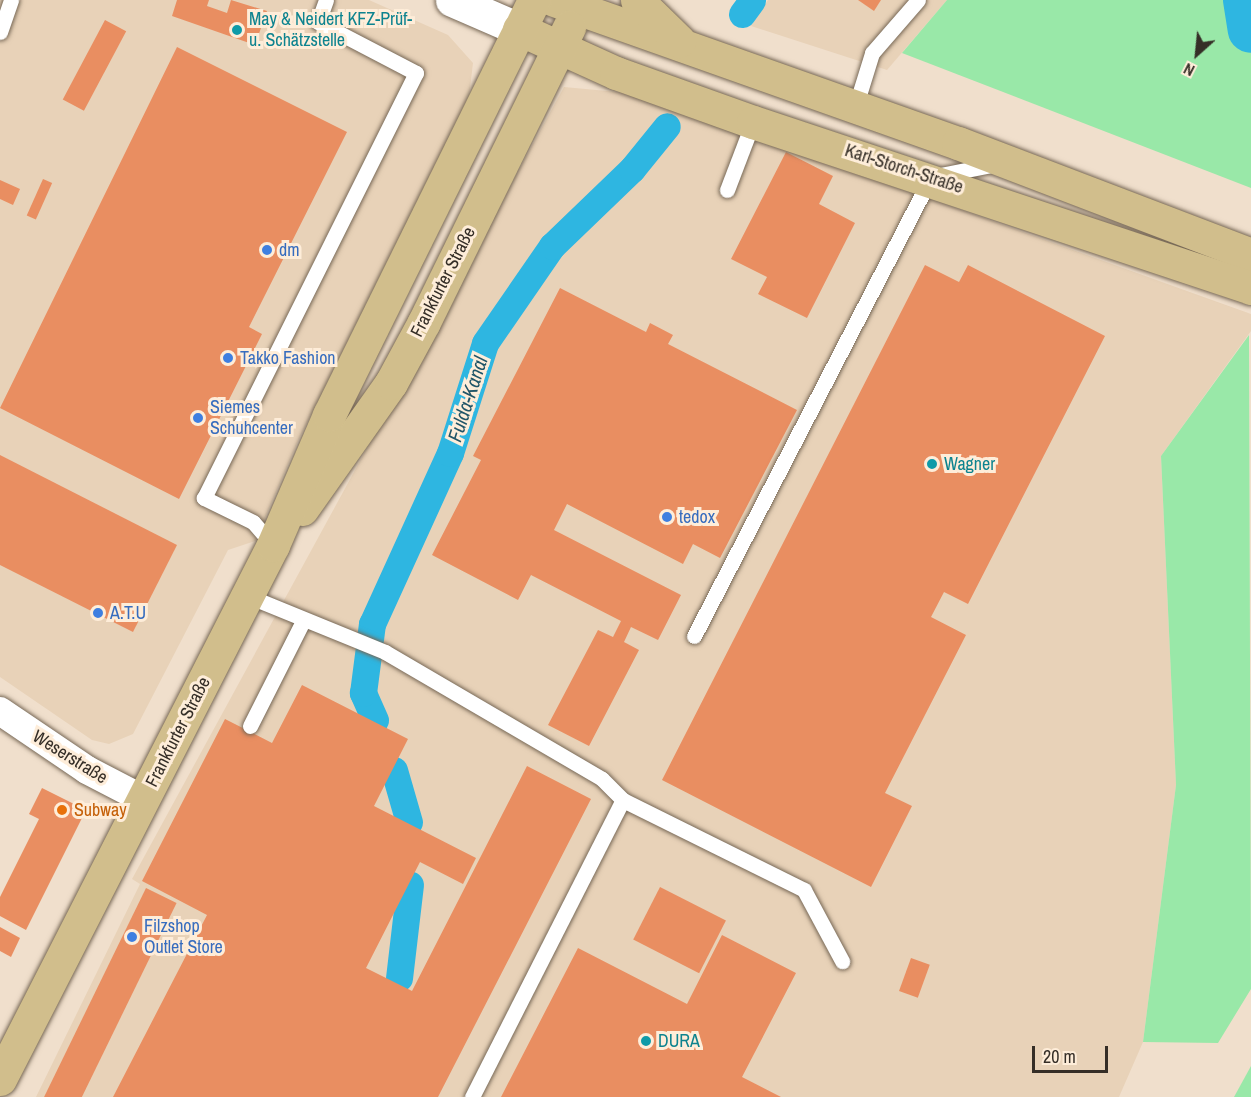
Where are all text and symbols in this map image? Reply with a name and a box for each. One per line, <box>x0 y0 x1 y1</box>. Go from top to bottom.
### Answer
place label: May & Neidert KFZ-Prüf- u. Schätzstelle <box>249 9 412 52</box>
marker: May & Neidert KFZ-Prüf- u. Schätzstelle <box>230 23 244 37</box>
north arrow <box>1167 24 1227 84</box>
text: N <box>1180 58 1198 82</box>
street label: Karl-Storch-Straße <box>842 140 966 198</box>
street label: Frankfurter Straße <box>406 223 480 341</box>
place label: dm <box>279 239 300 261</box>
marker: dm <box>260 243 274 257</box>
place label: Takko Fashion <box>240 347 336 369</box>
marker: Takko Fashion <box>221 351 235 365</box>
water label: Fulda-Kanal <box>442 353 492 445</box>
place label: Siemes Schuhcenter <box>210 397 293 440</box>
marker: Siemes Schuhcenter <box>191 411 205 425</box>
place label: Wagner <box>944 453 995 475</box>
marker: Wagner <box>925 457 939 471</box>
place label: tedox <box>679 506 715 528</box>
marker: tedox <box>660 510 674 524</box>
place label: A.T.U <box>110 602 146 624</box>
marker: A.T.U <box>91 606 105 620</box>
street label: Frankfurter Straße <box>141 673 215 791</box>
street label: Weserstraße <box>29 726 111 788</box>
place label: Subway <box>74 799 127 821</box>
marker: Subway <box>55 803 69 817</box>
place label: Filzshop Outlet Store <box>144 916 223 958</box>
marker: Filzshop Outlet Store <box>125 930 139 944</box>
place label: DURA <box>658 1030 700 1052</box>
marker: DURA <box>639 1034 653 1048</box>
scale bar <box>1035 1034 1112 1072</box>
text: 20 m <box>1043 1044 1076 1069</box>

